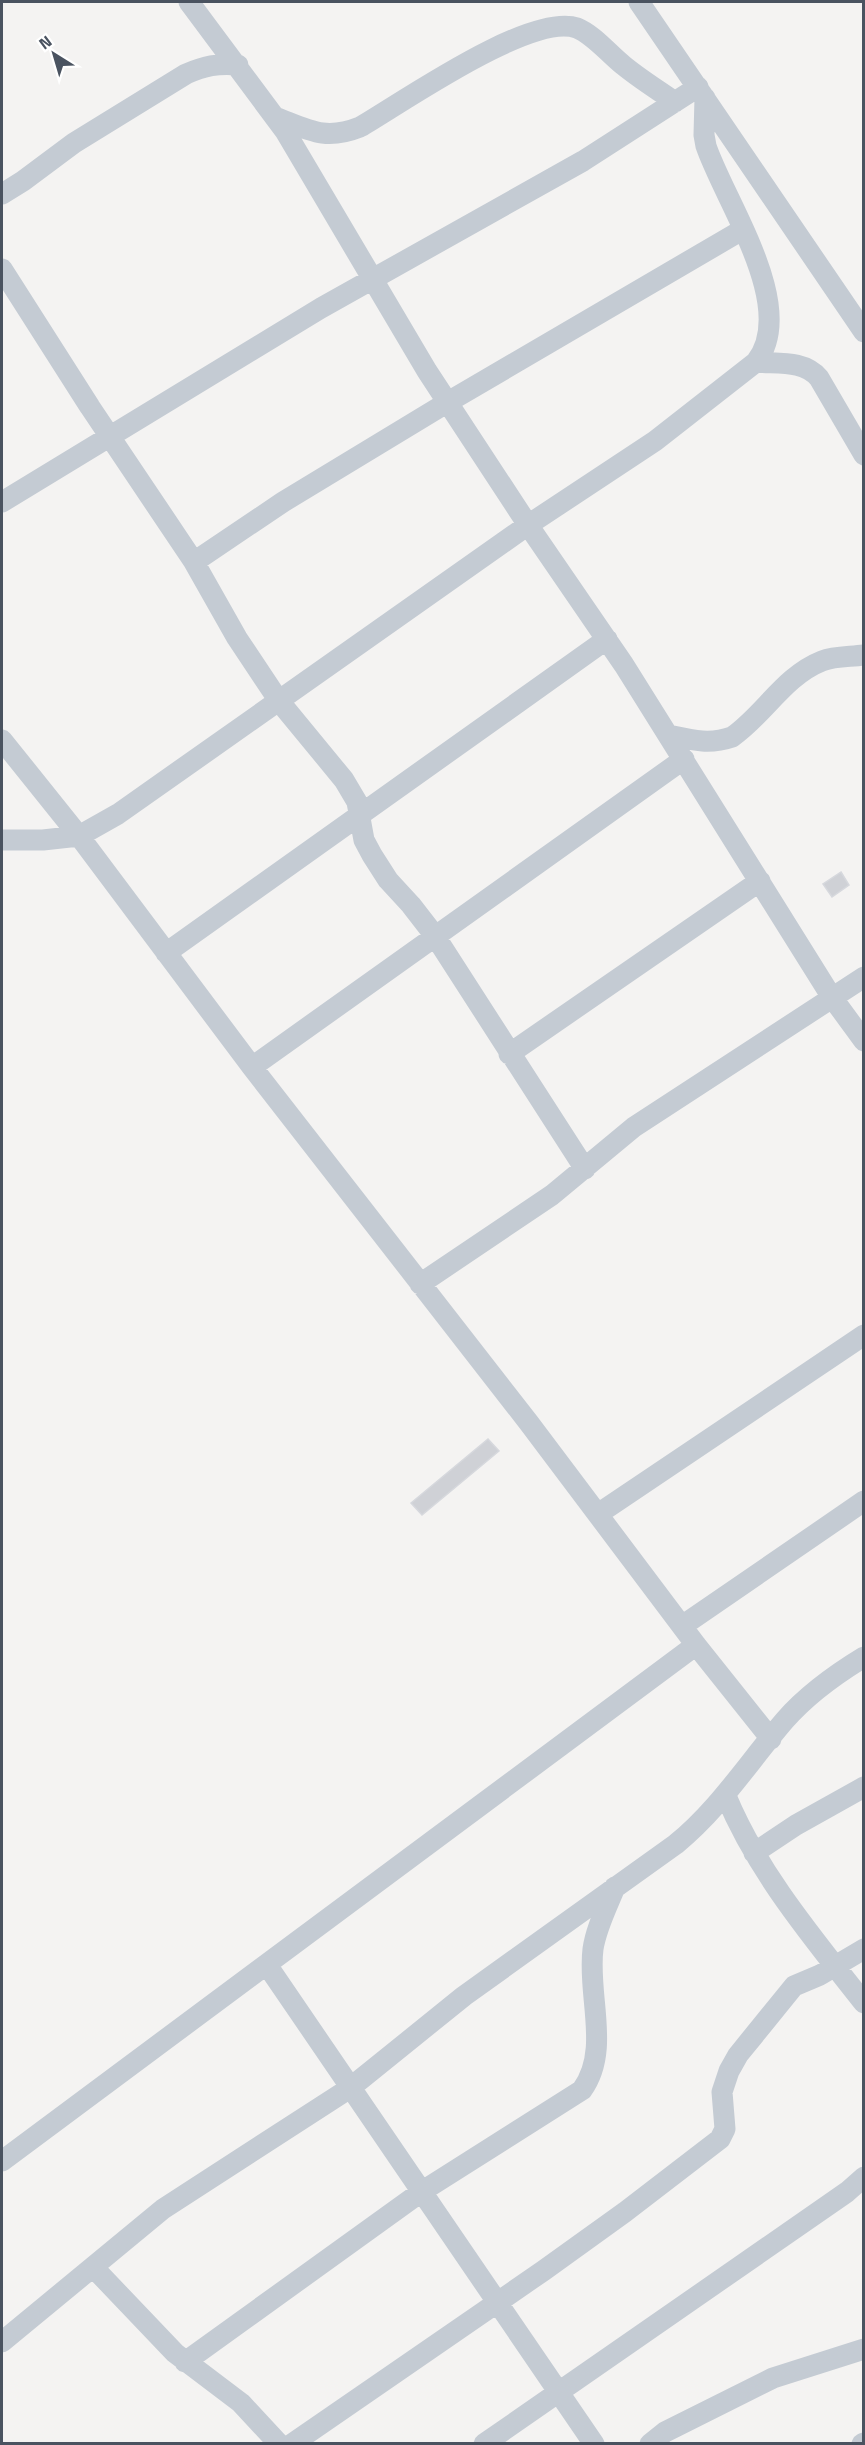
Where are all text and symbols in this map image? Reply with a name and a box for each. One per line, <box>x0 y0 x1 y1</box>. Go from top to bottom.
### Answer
north arrow <box>24 24 84 84</box>
text: N <box>33 29 57 55</box>

